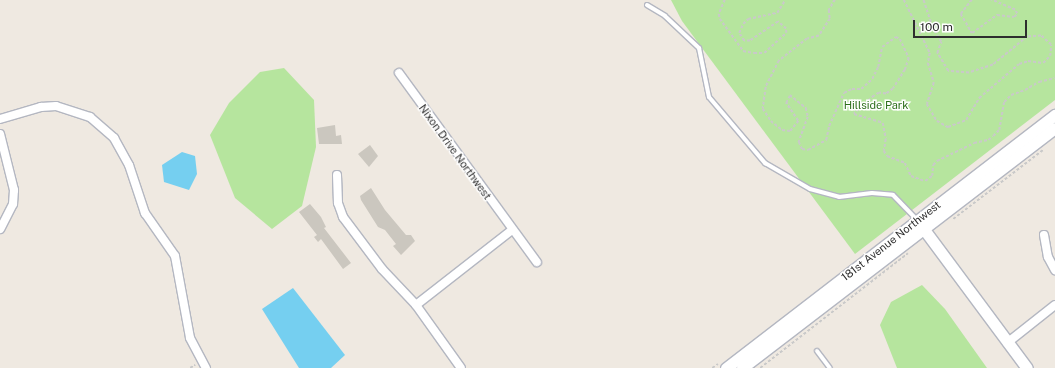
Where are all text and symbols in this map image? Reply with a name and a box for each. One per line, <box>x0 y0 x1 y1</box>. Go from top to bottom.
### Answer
scale bar <box>915 12 1029 38</box>
text: 100 m <box>920 20 953 34</box>
park label: Hillside Park <box>844 98 908 112</box>
street label: Nixon Drive Northwest <box>416 102 494 202</box>
street label: 181st Avenue Northwest <box>839 198 943 284</box>

